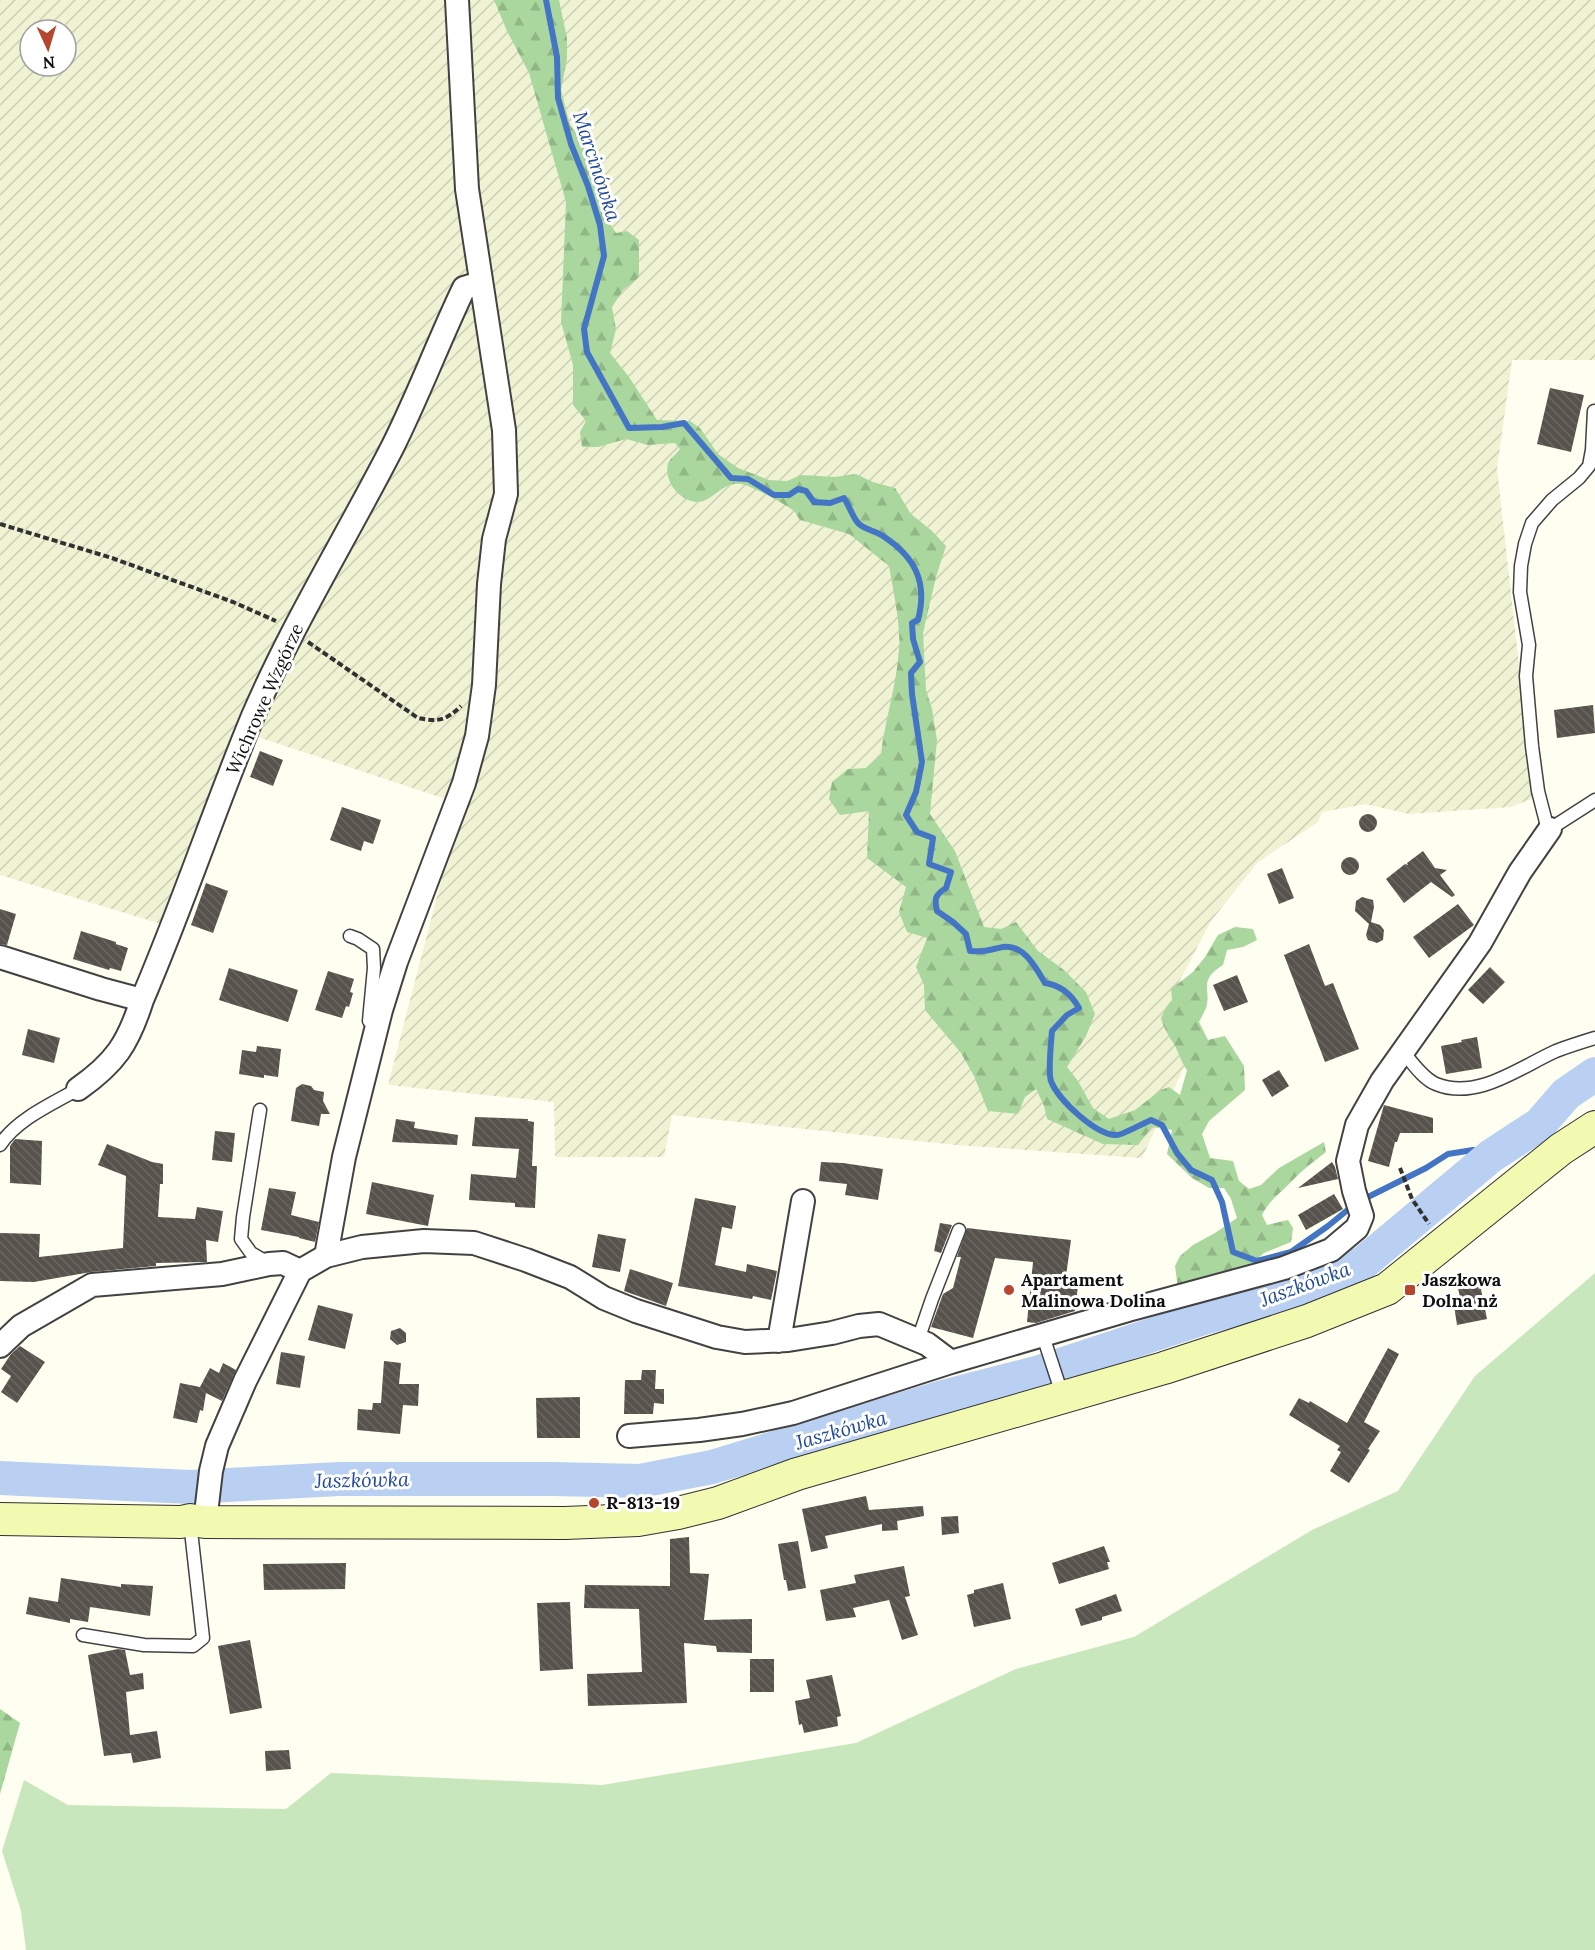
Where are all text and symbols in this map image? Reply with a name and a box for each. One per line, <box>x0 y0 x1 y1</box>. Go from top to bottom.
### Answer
north arrow <box>18 18 78 78</box>
text: N <box>42 53 56 73</box>
water label: Marcinówka <box>568 108 627 224</box>
street label: Wichrowe Wzgórze <box>221 619 308 778</box>
water label: Jaszkówka <box>1255 1256 1353 1312</box>
place label: Apartament Malinowa Dolina <box>1021 1268 1166 1312</box>
place label: Jaszkowa Dolna nż <box>1422 1268 1502 1312</box>
marker: Apartament Malinowa Dolina <box>1002 1283 1016 1297</box>
marker: Jaszkowa Dolna nż <box>1403 1283 1417 1297</box>
water label: Jaszkówka <box>791 1405 890 1455</box>
water label: Jaszkówka <box>314 1466 409 1493</box>
place label: R-813-19 <box>606 1491 680 1514</box>
marker: R-813-19 <box>587 1496 601 1510</box>

